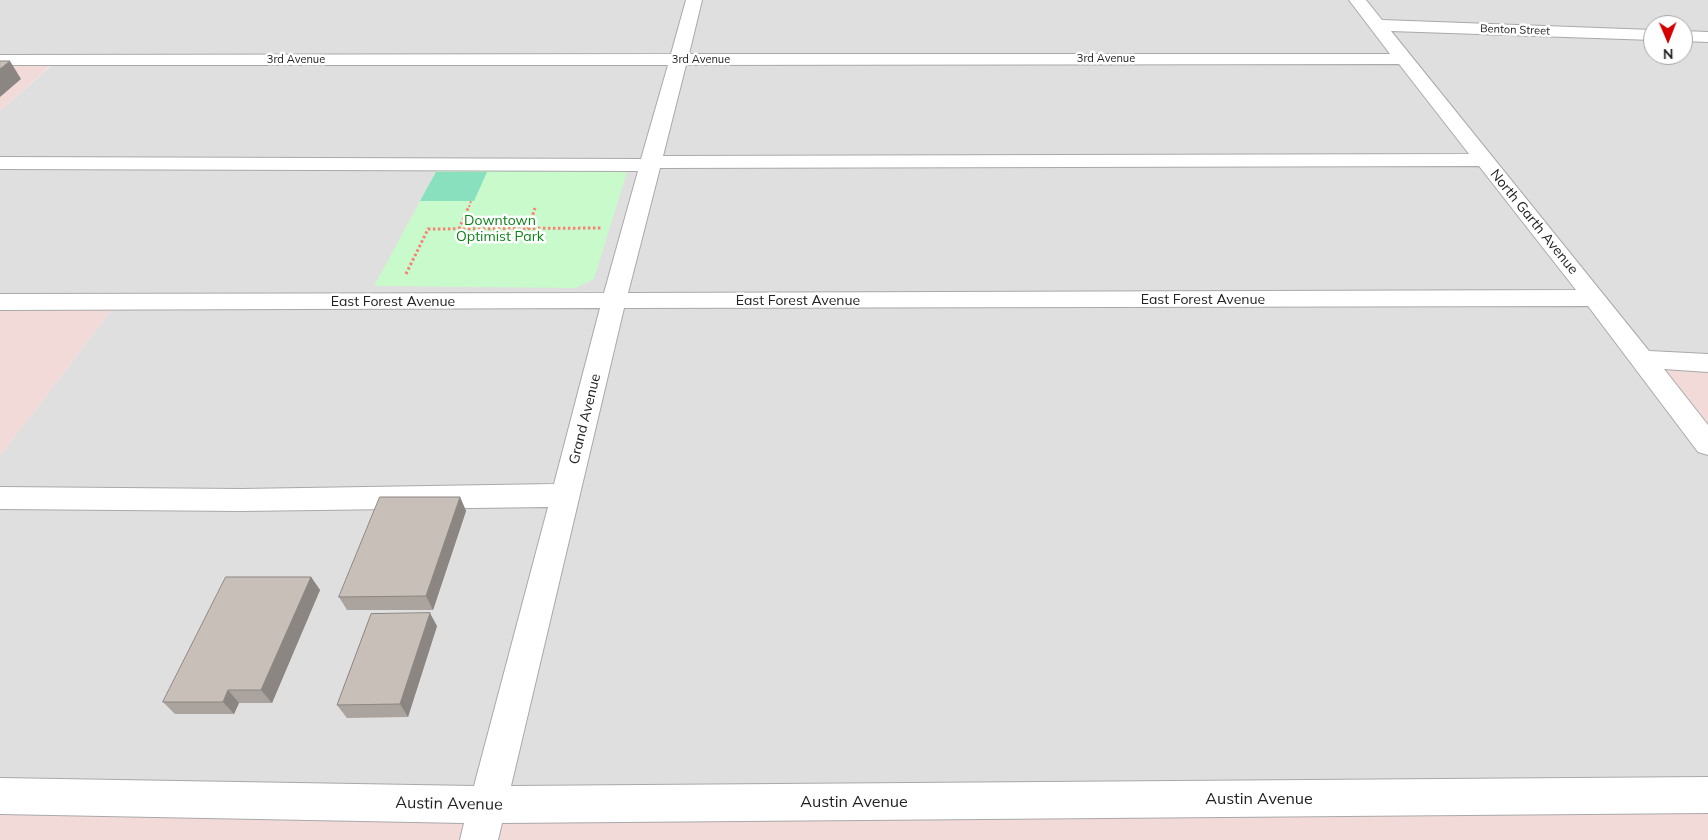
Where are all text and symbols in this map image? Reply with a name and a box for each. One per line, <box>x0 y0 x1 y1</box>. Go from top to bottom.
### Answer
north arrow <box>1643 15 1693 65</box>
street label: Benton Street <box>1480 22 1550 38</box>
text: N <box>1663 45 1674 63</box>
street label: 3rd Avenue <box>1077 52 1135 66</box>
street label: 3rd Avenue <box>267 53 325 67</box>
street label: 3rd Avenue <box>672 53 730 67</box>
street label: North Garth Avenue <box>1486 166 1582 278</box>
park label: Downtown Optimist Park <box>456 213 544 246</box>
street label: East Forest Avenue <box>1141 292 1265 308</box>
street label: East Forest Avenue <box>736 293 860 309</box>
street label: East Forest Avenue <box>331 294 455 310</box>
street label: Grand Avenue <box>566 372 604 466</box>
street label: Austin Avenue <box>1205 789 1313 809</box>
street label: Austin Avenue <box>800 792 908 812</box>
street label: Austin Avenue <box>395 793 503 815</box>

